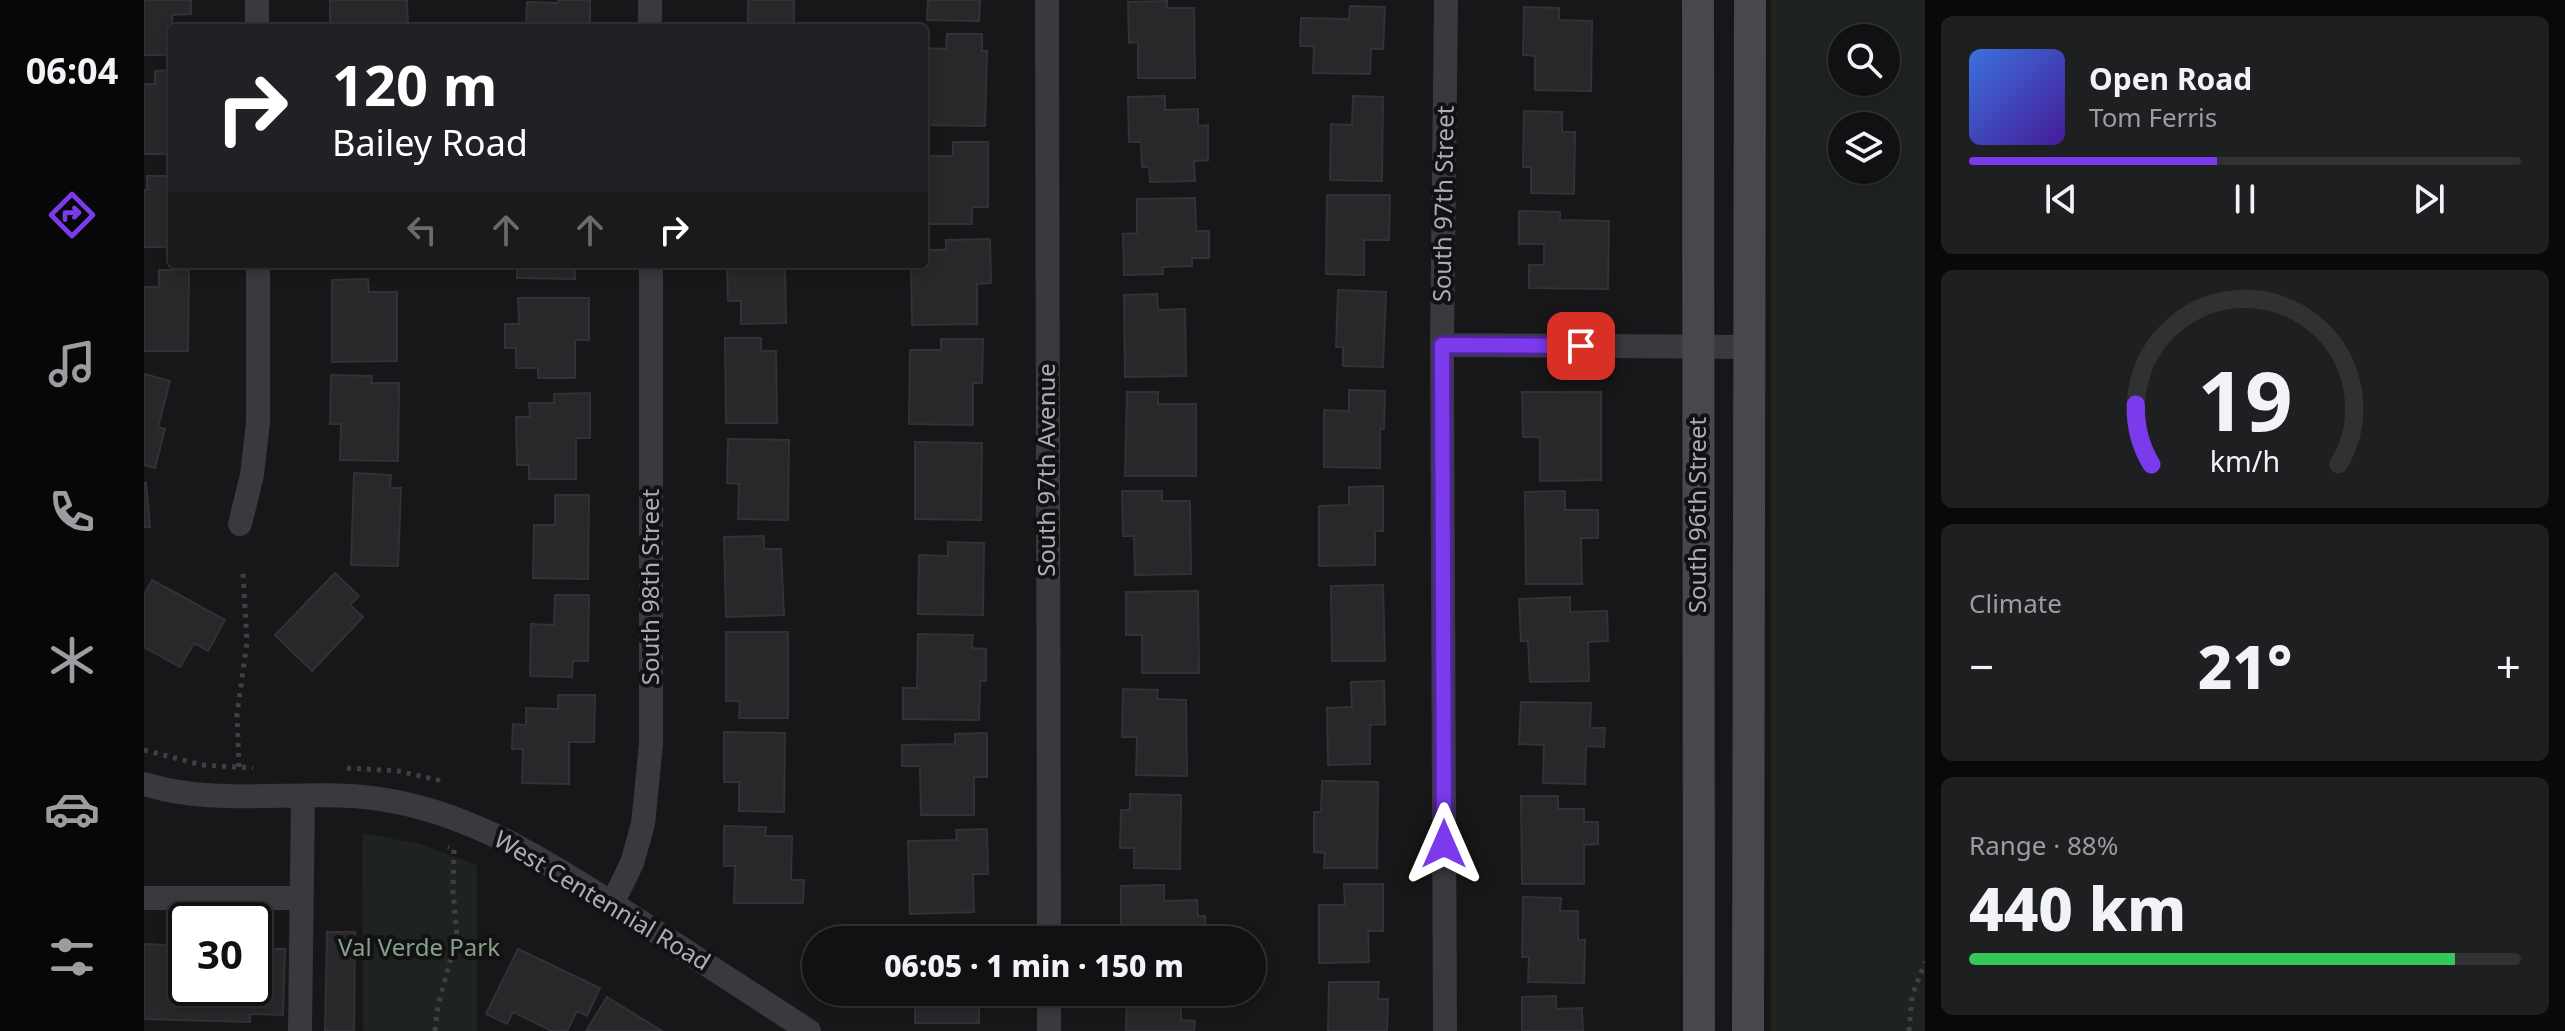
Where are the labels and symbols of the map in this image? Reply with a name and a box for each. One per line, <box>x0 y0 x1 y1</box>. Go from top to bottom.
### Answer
street label: South 97th Street <box>1424 105 1461 302</box>
pin <box>1547 312 1615 380</box>
street label: South 97th Avenue <box>1029 363 1062 577</box>
street label: South 96th Street <box>1680 416 1713 613</box>
street label: South 98th Street <box>633 488 666 685</box>
position arrow <box>1402 802 1486 886</box>
street label: West Centennial Road <box>488 822 717 977</box>
speed limit sign: 30 <box>168 902 272 1006</box>
park label: Val Verde Park <box>338 930 500 963</box>

